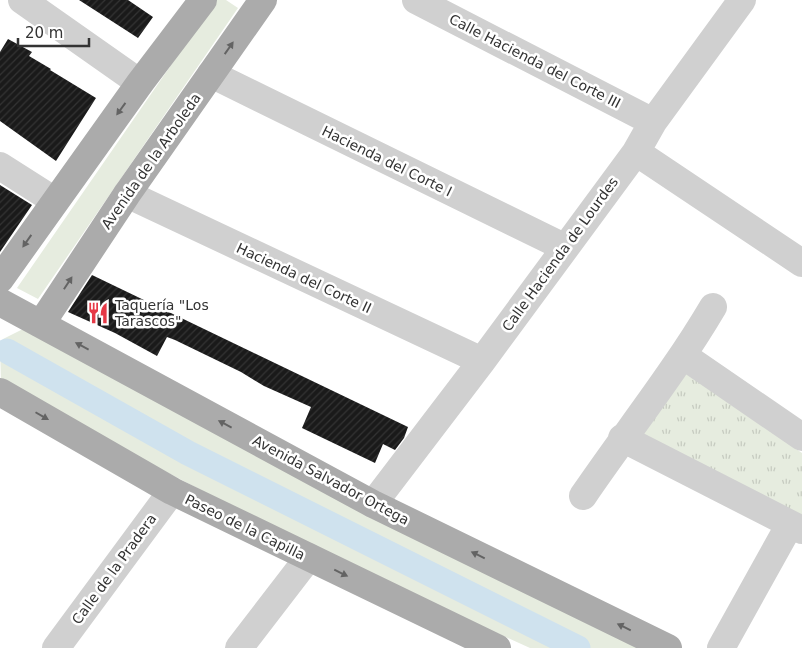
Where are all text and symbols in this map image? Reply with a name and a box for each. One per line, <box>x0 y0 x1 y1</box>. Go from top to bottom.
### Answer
street label: Calle Hacienda del Corte III <box>447 11 623 111</box>
scale bar <box>18 15 89 47</box>
text: 20 m <box>25 24 63 42</box>
one-way arrow <box>224 42 234 55</box>
street label: Avenida de la Arboleda <box>98 90 204 232</box>
one-way arrow <box>116 102 126 116</box>
street label: Hacienda del Corte I <box>319 123 455 199</box>
street label: Calle Hacienda de Lourdes <box>499 174 621 334</box>
one-way arrow <box>22 234 32 248</box>
street label: Hacienda del Corte II <box>234 240 374 316</box>
one-way arrow <box>63 277 73 290</box>
place label: Taquería "Los Tarascos" <box>114 297 209 329</box>
restaurant icon: Taquería "Los Tarascos" <box>85 300 111 326</box>
one-way arrow <box>75 342 89 351</box>
one-way arrow <box>36 412 49 421</box>
one-way arrow <box>218 420 232 428</box>
street label: Avenida Salvador Ortega <box>250 432 412 528</box>
street label: Paseo de la Capilla <box>182 491 308 563</box>
street label: Calle de la Pradera <box>69 511 159 627</box>
one-way arrow <box>471 551 485 559</box>
one-way arrow <box>334 569 348 577</box>
one-way arrow <box>617 622 631 630</box>

